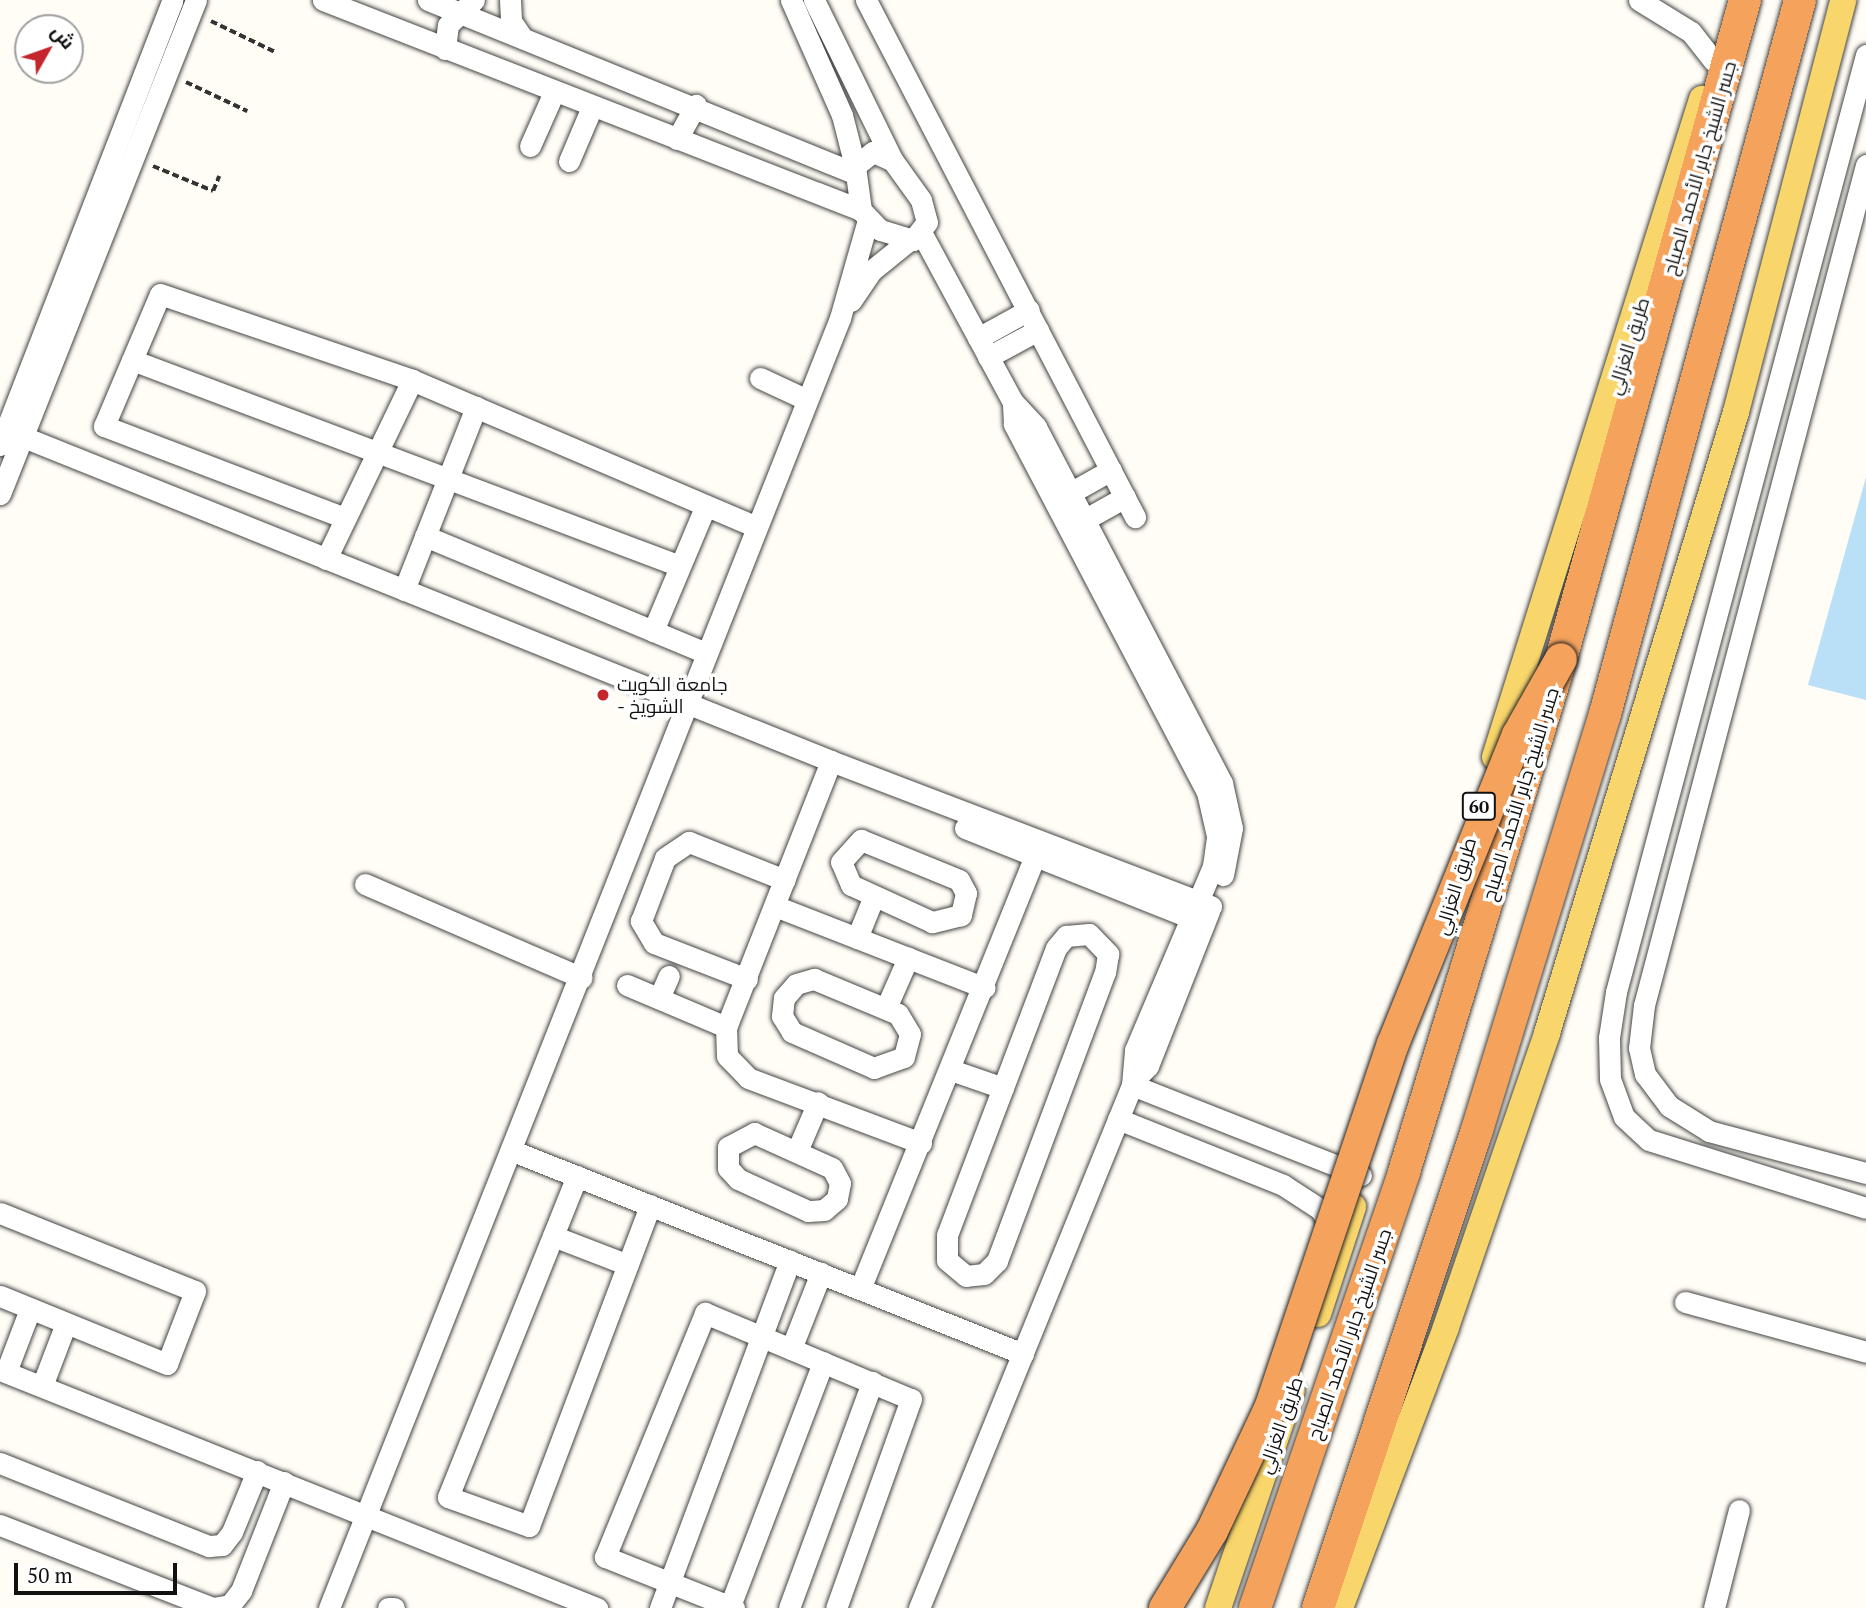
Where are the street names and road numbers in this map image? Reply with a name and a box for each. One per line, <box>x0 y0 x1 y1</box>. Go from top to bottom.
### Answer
street label: جسر الشيخ جابر الأحمد الصباح <box>1658 58 1740 278</box>
street label: طريق الغزالي <box>1602 295 1654 397</box>
street label: جسر الشيخ جابر الأحمد الصباح <box>1477 685 1563 903</box>
road number: 60 <box>1462 792 1496 820</box>
street label: طريق الغزالي <box>1429 835 1481 937</box>
street label: جسر الشيخ جابر الأحمد الصباح <box>1302 1226 1396 1442</box>
street label: طريق الغزالي <box>1253 1374 1307 1476</box>

